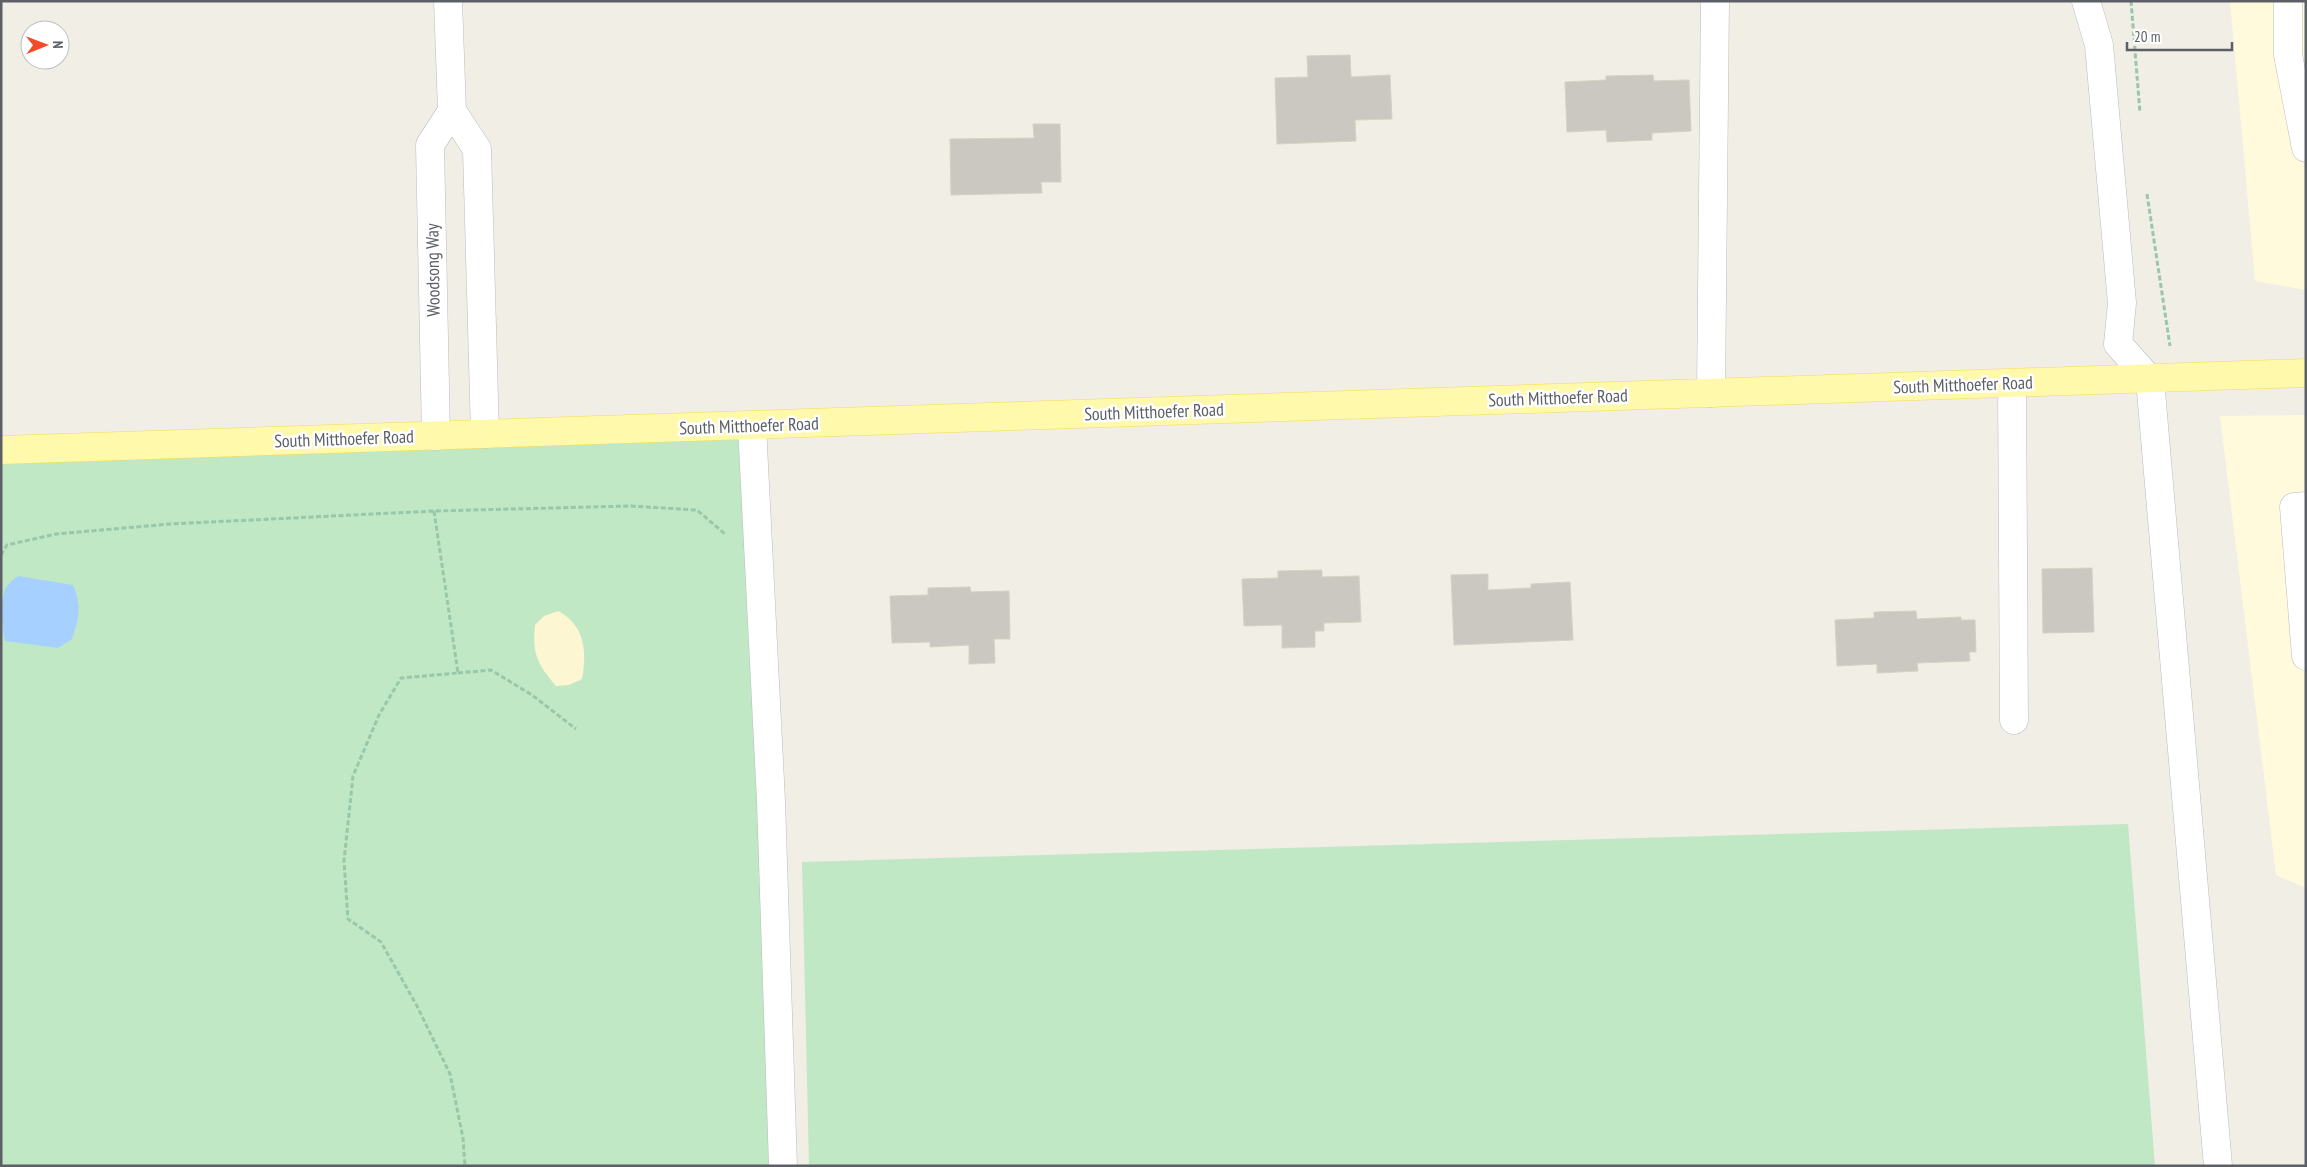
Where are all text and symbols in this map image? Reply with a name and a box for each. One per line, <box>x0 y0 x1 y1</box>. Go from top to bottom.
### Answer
north arrow <box>20 20 70 70</box>
scale bar <box>2127 20 2232 52</box>
text: 20 m <box>2134 27 2160 46</box>
text: N <box>49 41 67 49</box>
street label: Woodsong Way <box>420 223 445 317</box>
street label: South Mitthoefer Road <box>1893 371 2033 398</box>
street label: South Mitthoefer Road <box>1488 384 1628 411</box>
street label: South Mitthoefer Road <box>1084 398 1224 425</box>
street label: South Mitthoefer Road <box>679 412 819 439</box>
street label: South Mitthoefer Road <box>274 425 414 452</box>

